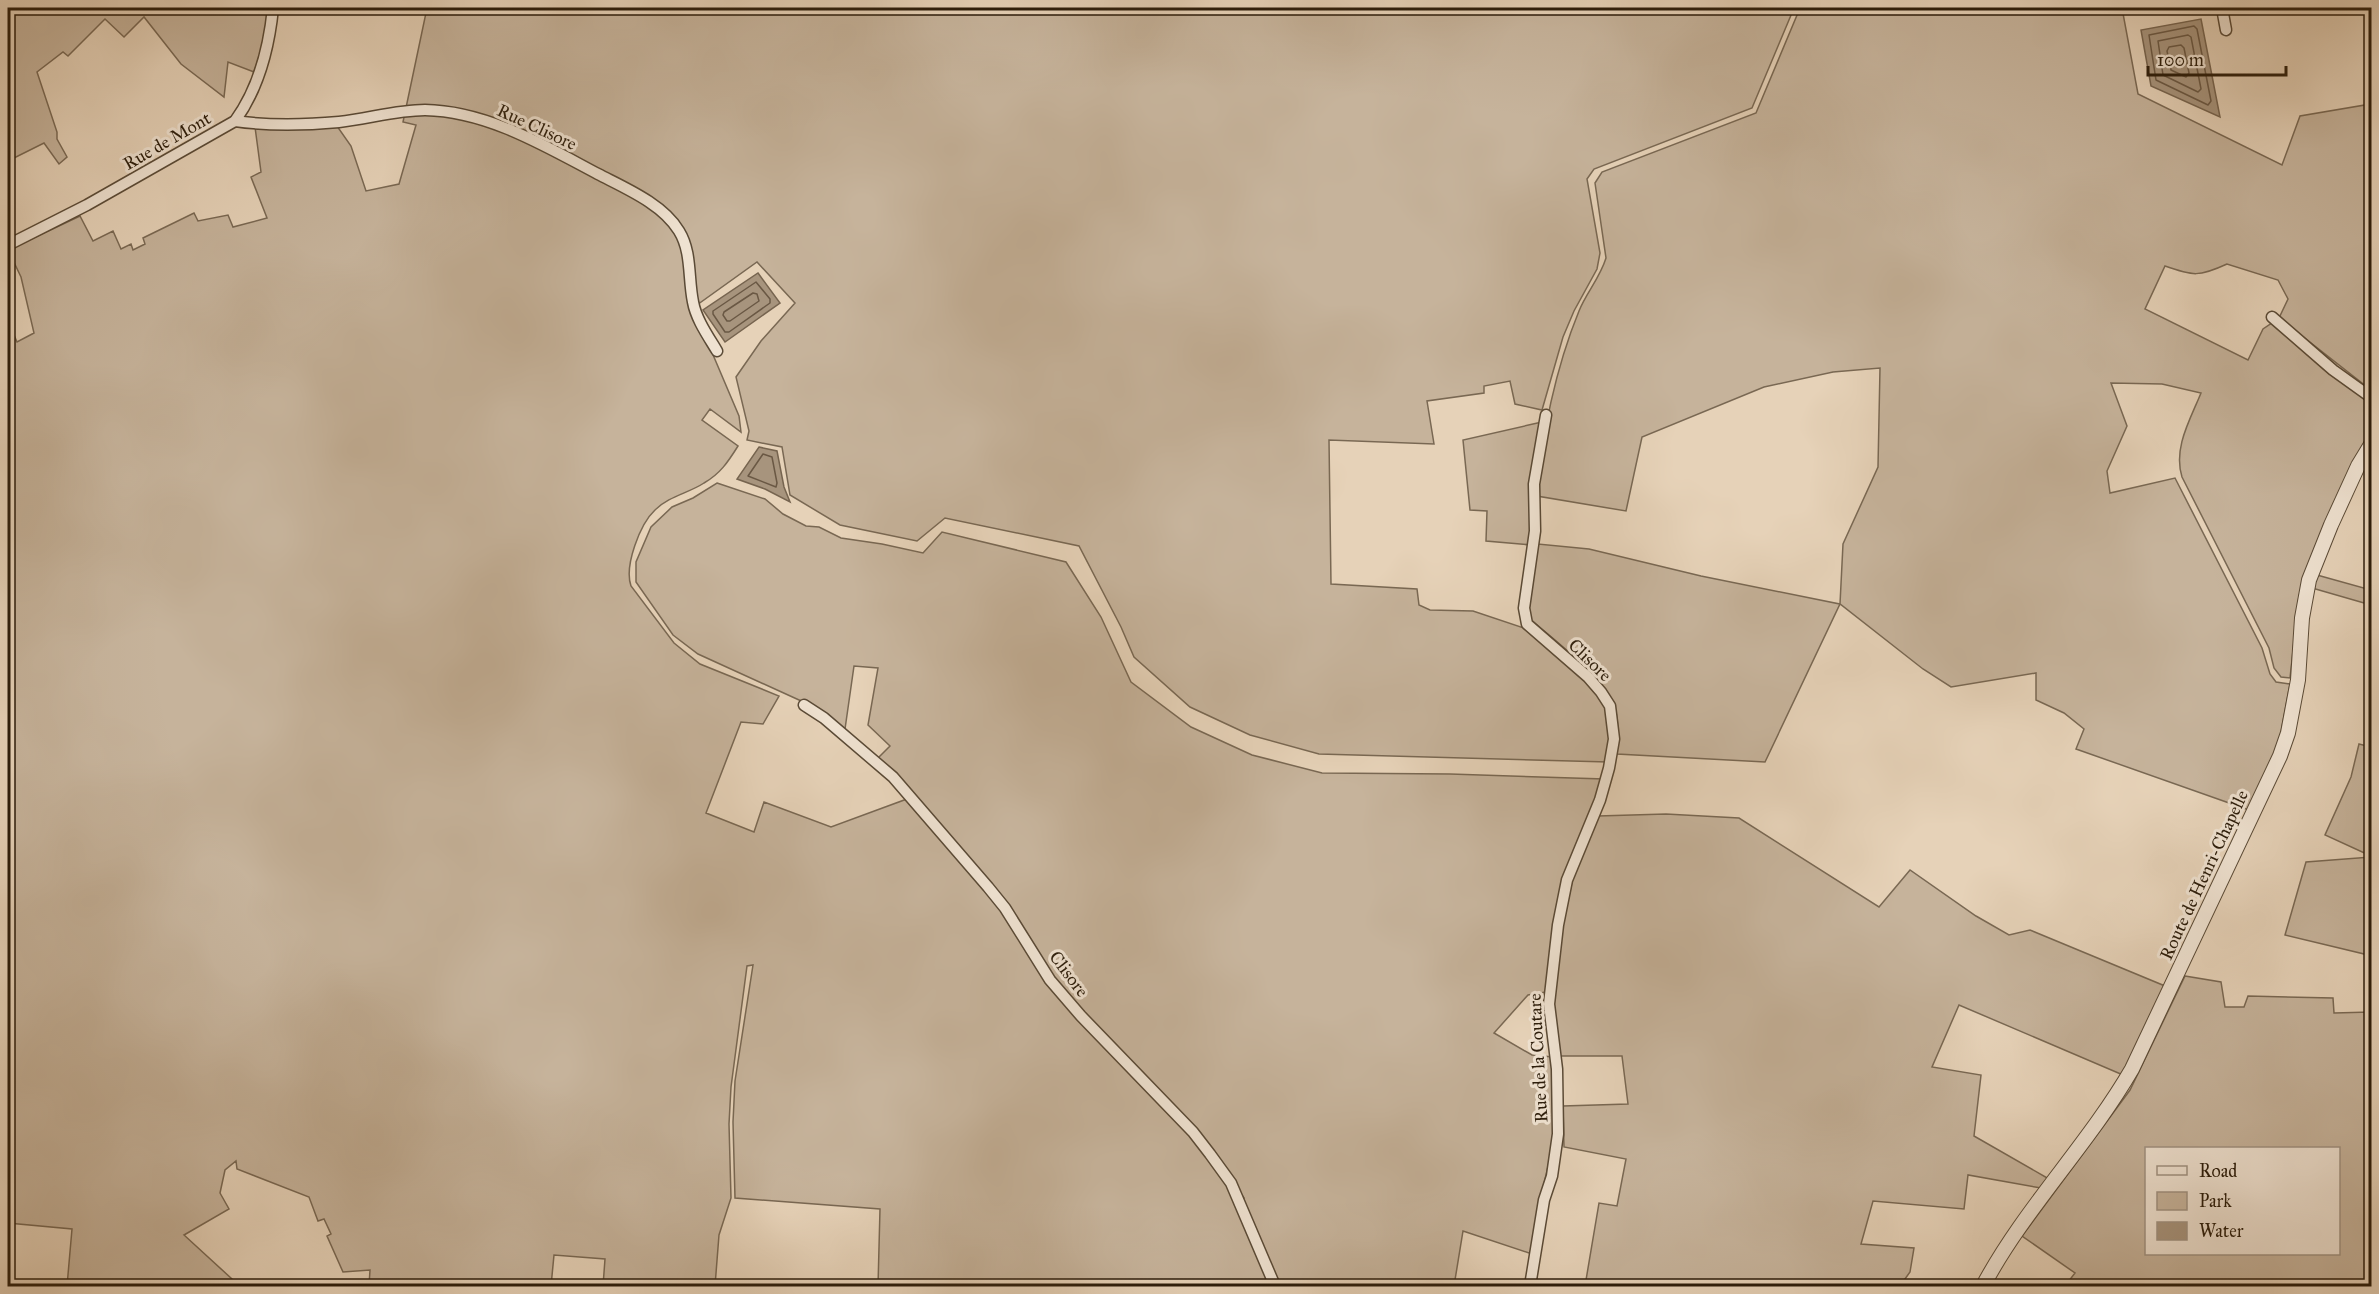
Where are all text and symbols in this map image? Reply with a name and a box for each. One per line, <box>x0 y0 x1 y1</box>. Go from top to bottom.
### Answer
scale bar <box>2148 39 2286 77</box>
text: 100 m <box>2157 49 2204 71</box>
street label: Rue Clisore <box>494 99 580 155</box>
street label: Rue de Mont <box>119 107 215 175</box>
street label: Clisore <box>1564 634 1616 686</box>
street label: Route de Henri-Chapelle <box>2155 787 2253 963</box>
street label: Clisore <box>1045 947 1093 1001</box>
street label: Rue de la Coutare <box>1524 993 1552 1123</box>
legend <box>2145 1147 2340 1255</box>
text: Road <box>2199 1160 2237 1182</box>
text: Park <box>2199 1190 2232 1212</box>
text: Water <box>2199 1220 2244 1242</box>

